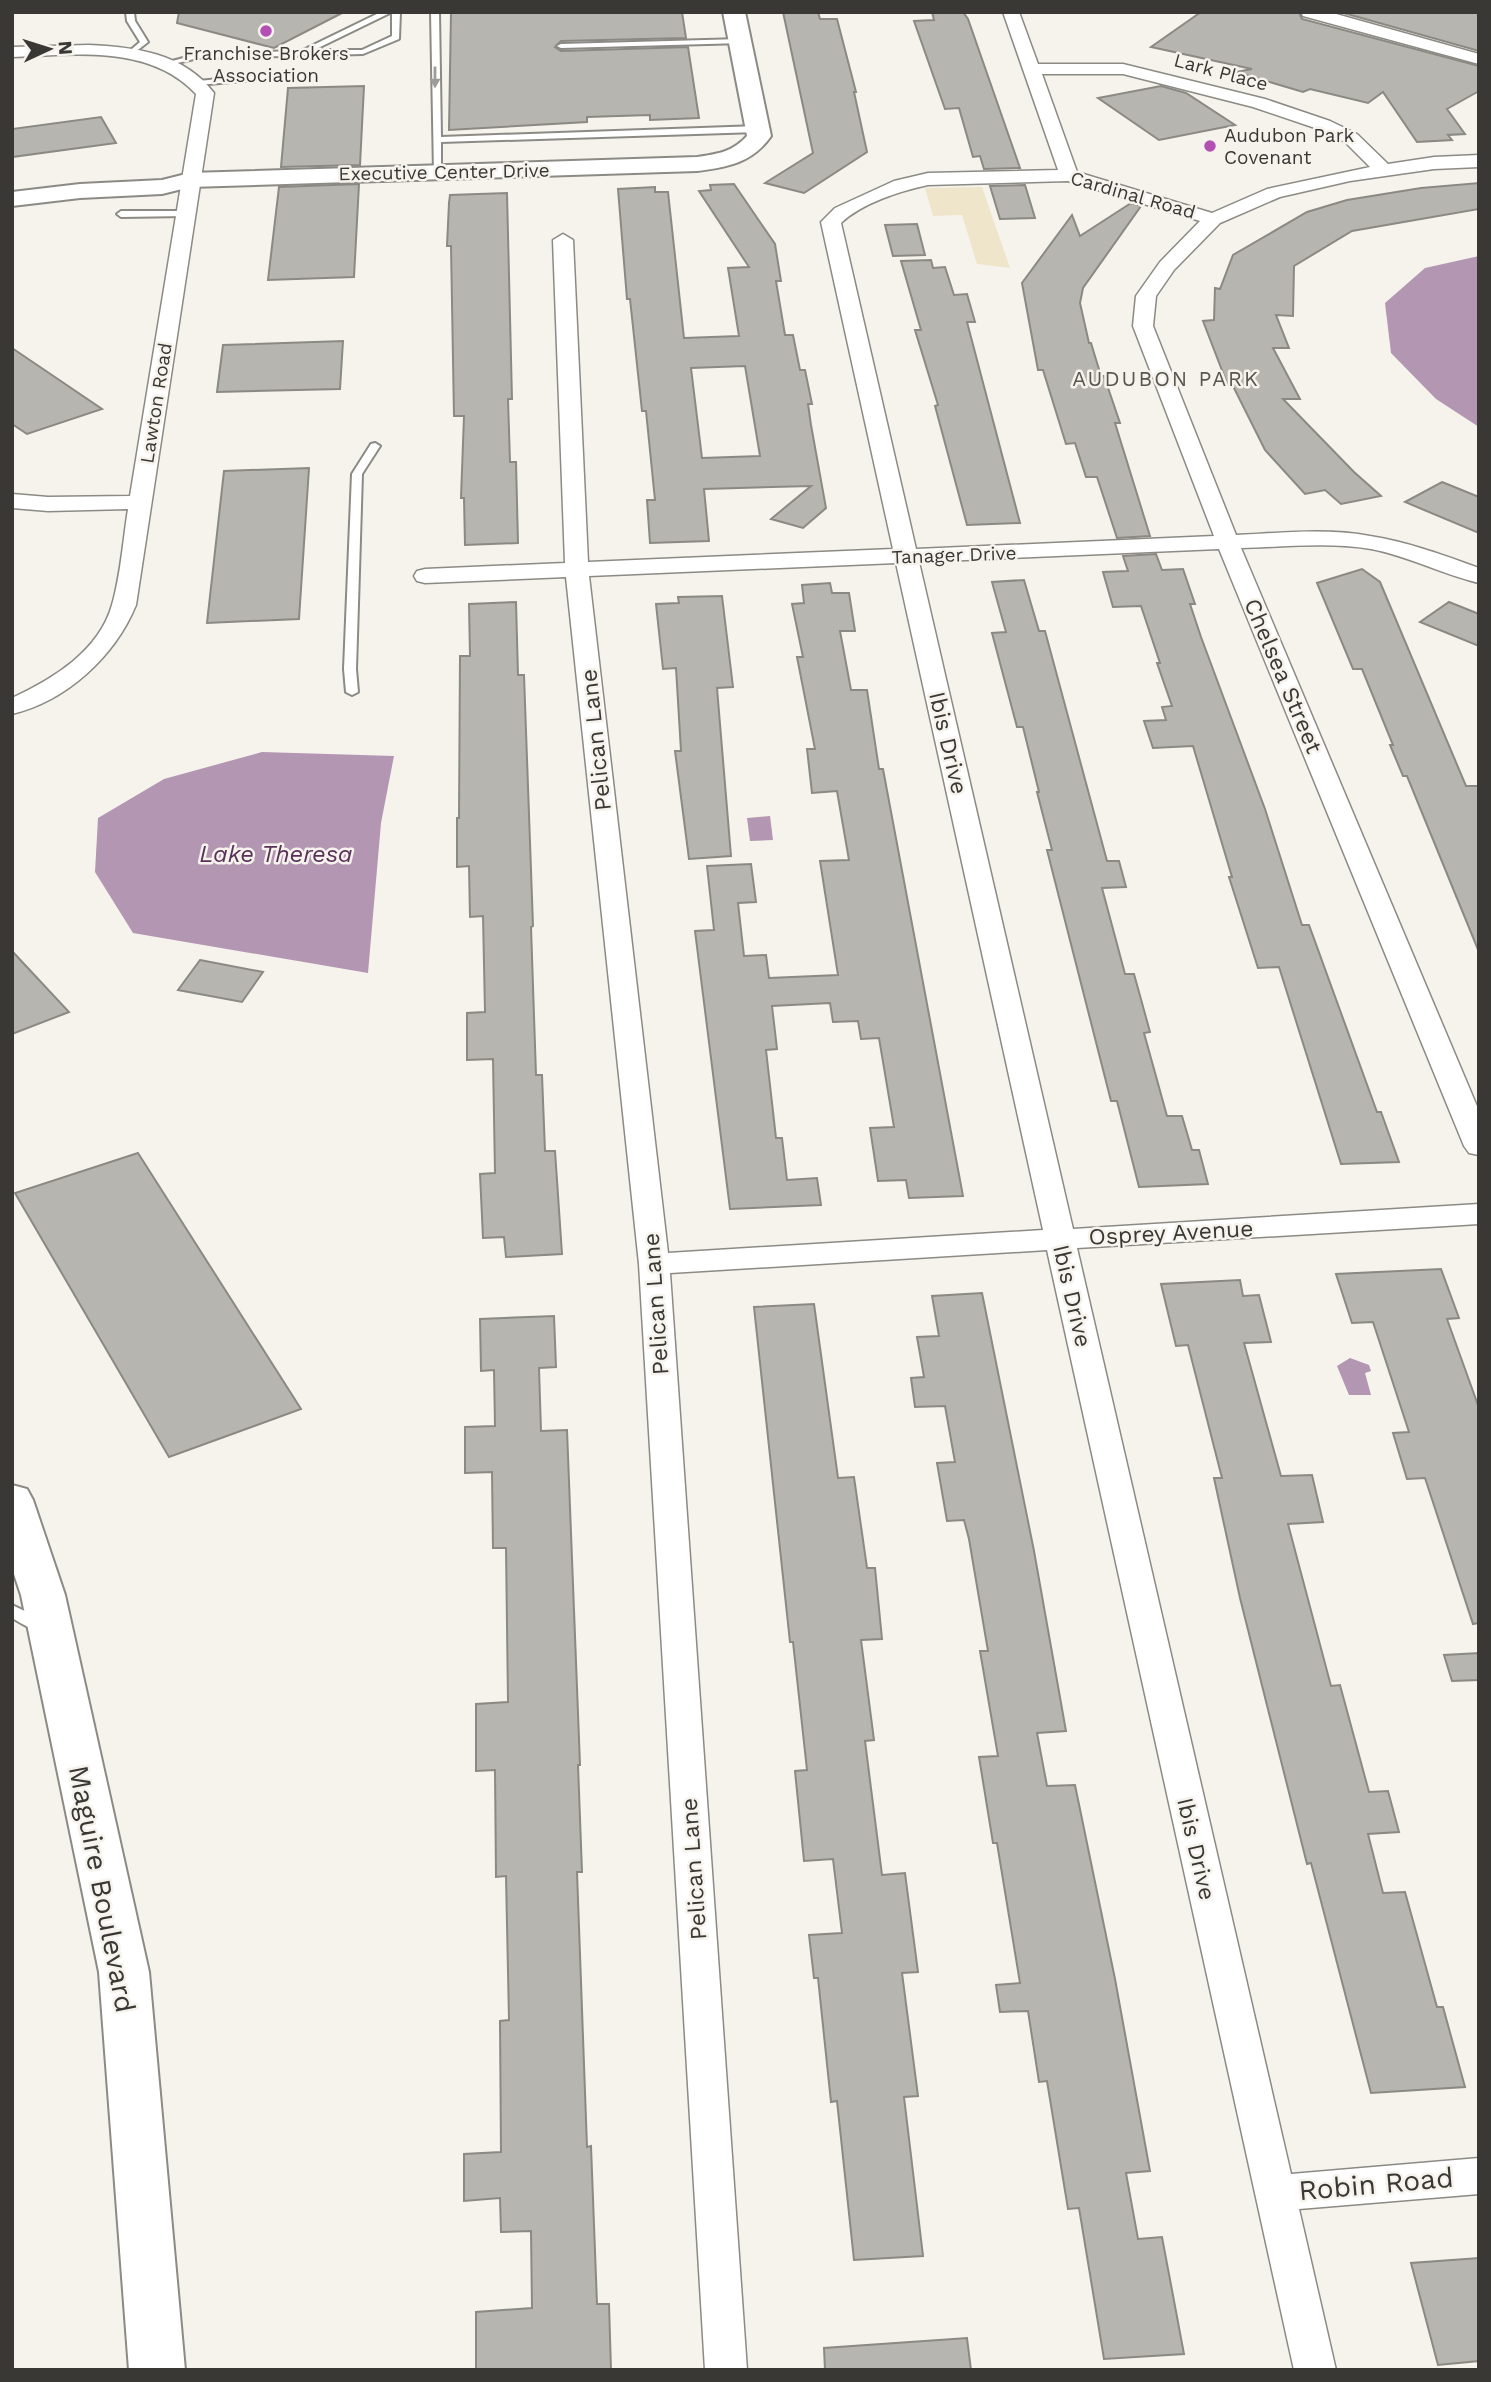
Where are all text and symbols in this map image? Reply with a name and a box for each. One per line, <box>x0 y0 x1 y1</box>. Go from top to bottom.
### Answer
north arrow <box>14 14 84 84</box>
marker: Franchise Brokers Association <box>258 23 274 39</box>
text: N <box>53 40 77 56</box>
place label: Franchise Brokers Association <box>183 42 349 87</box>
street label: Lark Place <box>1171 48 1271 96</box>
one-way arrow <box>429 66 440 88</box>
place label: Audubon Park Covenant <box>1224 124 1354 169</box>
marker: Audubon Park Covenant <box>1202 138 1218 154</box>
street label: Executive Center Drive <box>338 159 550 185</box>
street label: Cardinal Road <box>1068 166 1198 224</box>
street label: Lawton Road <box>135 341 177 465</box>
district label: AUDUBON PARK <box>1072 366 1260 391</box>
street label: Tanager Drive <box>891 541 1017 569</box>
street label: Chelsea Street <box>1238 595 1328 758</box>
street label: Pelican Lane <box>575 668 617 812</box>
street label: Ibis Drive <box>923 689 973 797</box>
water label: Lake Theresa <box>199 840 353 868</box>
street label: Osprey Avenue <box>1088 1215 1254 1251</box>
street label: Pelican Lane <box>638 1232 674 1376</box>
street label: Ibis Drive <box>1047 1242 1097 1350</box>
street label: Maguire Boulevard <box>62 1763 142 2015</box>
street label: Ibis Drive <box>1171 1795 1221 1903</box>
street label: Pelican Lane <box>676 1797 712 1941</box>
street label: Robin Road <box>1297 2161 1455 2207</box>

